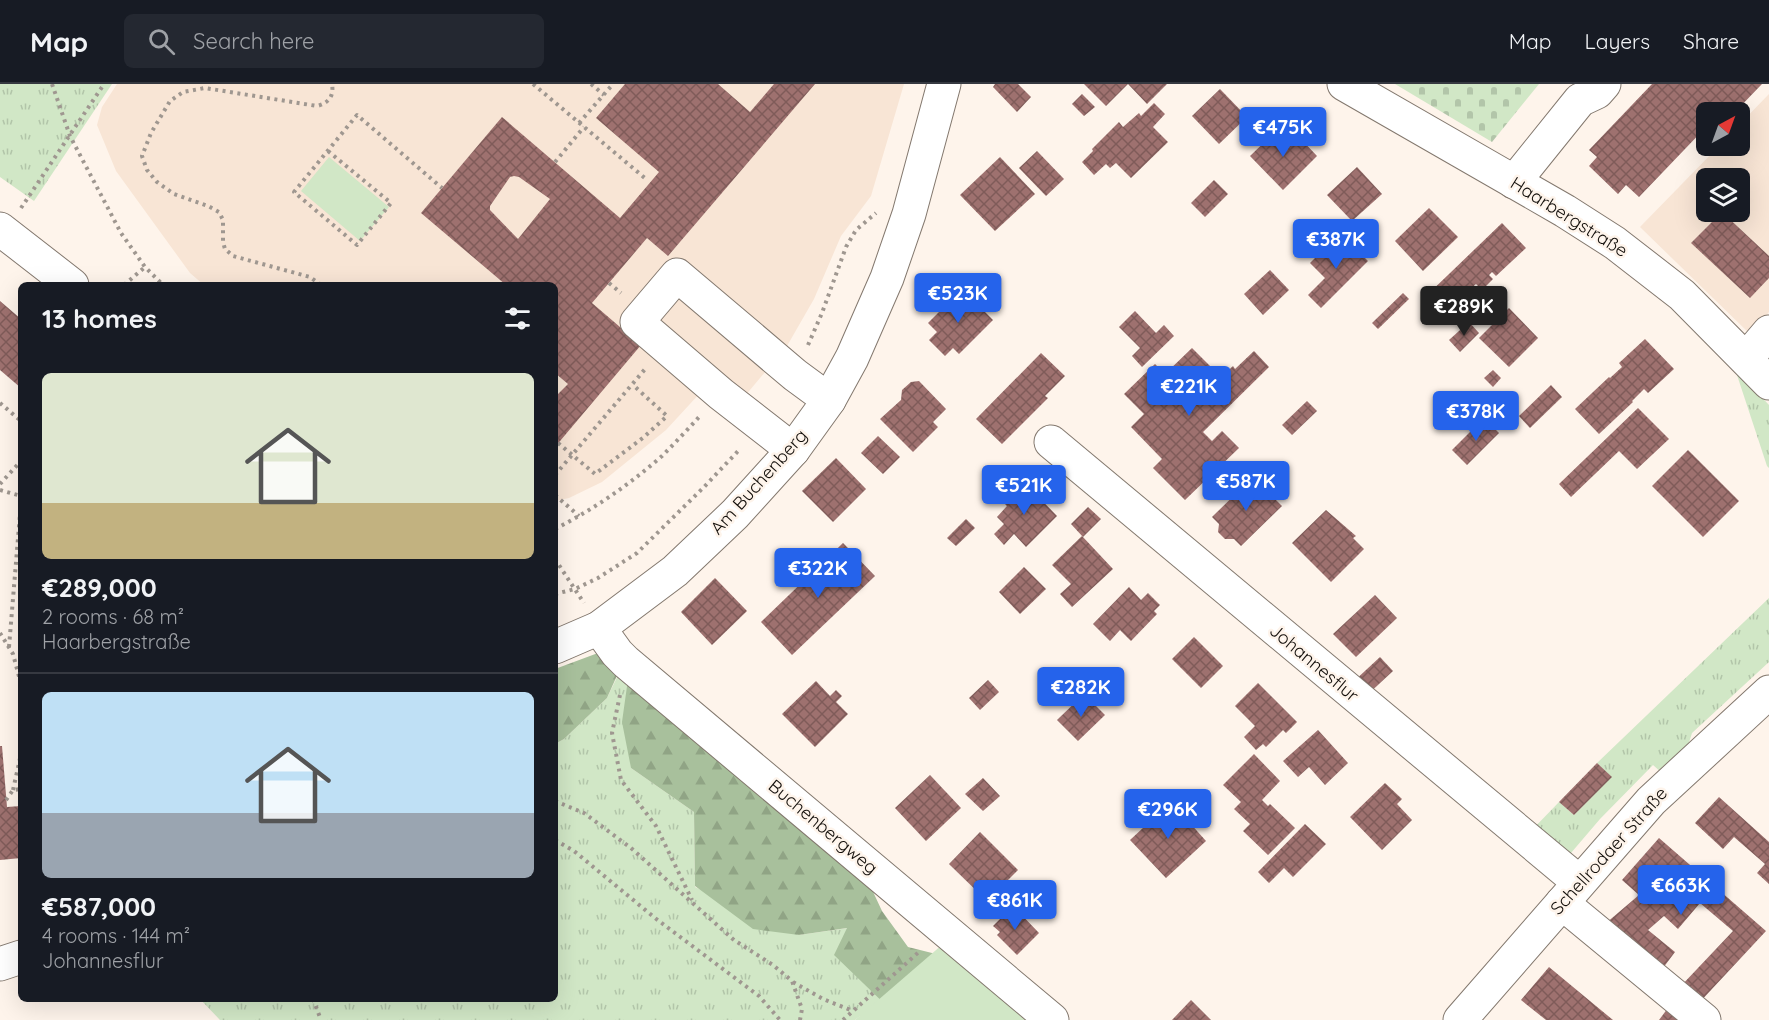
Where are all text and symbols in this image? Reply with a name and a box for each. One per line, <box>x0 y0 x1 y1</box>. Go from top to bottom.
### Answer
search box <box>124 14 544 68</box>
text: Map <box>30 24 88 59</box>
icon: search <box>145 25 178 58</box>
text: Search here <box>193 27 315 55</box>
text: Map <box>1509 28 1552 54</box>
text: Layers <box>1585 28 1650 54</box>
text: Share <box>1683 28 1739 54</box>
north arrow <box>1696 102 1750 156</box>
map controls <box>1696 102 1750 222</box>
pin: €475K <box>1241 107 1325 158</box>
text: €475K <box>1253 114 1313 139</box>
button: layers <box>1696 168 1750 222</box>
street label: Haarbergstraße <box>1506 171 1632 262</box>
pin: €387K <box>1294 219 1378 270</box>
text: €387K <box>1307 226 1365 251</box>
pin: €523K <box>916 273 1000 324</box>
text: €523K <box>928 280 988 305</box>
pin: €289K <box>1422 286 1506 337</box>
text: €289K <box>1434 293 1494 318</box>
text: 13 homes <box>42 302 157 335</box>
icon: filters <box>501 302 534 335</box>
pin: €221K <box>1147 366 1231 417</box>
text: €221K <box>1161 373 1217 398</box>
pin: €378K <box>1434 391 1518 442</box>
text: €378K <box>1447 398 1505 423</box>
icon: home <box>234 412 342 520</box>
street label: Am Buchenberg <box>705 424 812 539</box>
pin: €587K <box>1204 461 1288 512</box>
pin: €521K <box>982 465 1066 516</box>
text: €587K <box>1216 468 1276 493</box>
text: €521K <box>996 472 1052 497</box>
pin: €322K <box>776 548 860 599</box>
text: €322K <box>788 555 848 580</box>
text: €289,000 <box>42 571 157 604</box>
text: 2 rooms · 68 m² <box>42 604 184 629</box>
street label: Johannesflur <box>1265 619 1364 707</box>
text: Haarbergstraße <box>42 629 191 654</box>
pin: €282K <box>1039 667 1123 718</box>
text: €282K <box>1051 674 1111 699</box>
icon: home <box>234 731 342 839</box>
street label: Buchenbergweg <box>764 774 883 879</box>
street label: Schellrodaer Straße <box>1545 782 1672 919</box>
pin: €296K <box>1126 789 1210 840</box>
text: €296K <box>1138 796 1198 821</box>
pin: €663K <box>1639 865 1723 916</box>
text: €663K <box>1652 872 1710 897</box>
pin: €861K <box>973 880 1057 931</box>
text: €861K <box>987 887 1043 912</box>
text: €587,000 <box>42 890 156 923</box>
text: 4 rooms · 144 m² <box>42 923 190 948</box>
text: Johannesflur <box>42 948 164 973</box>

